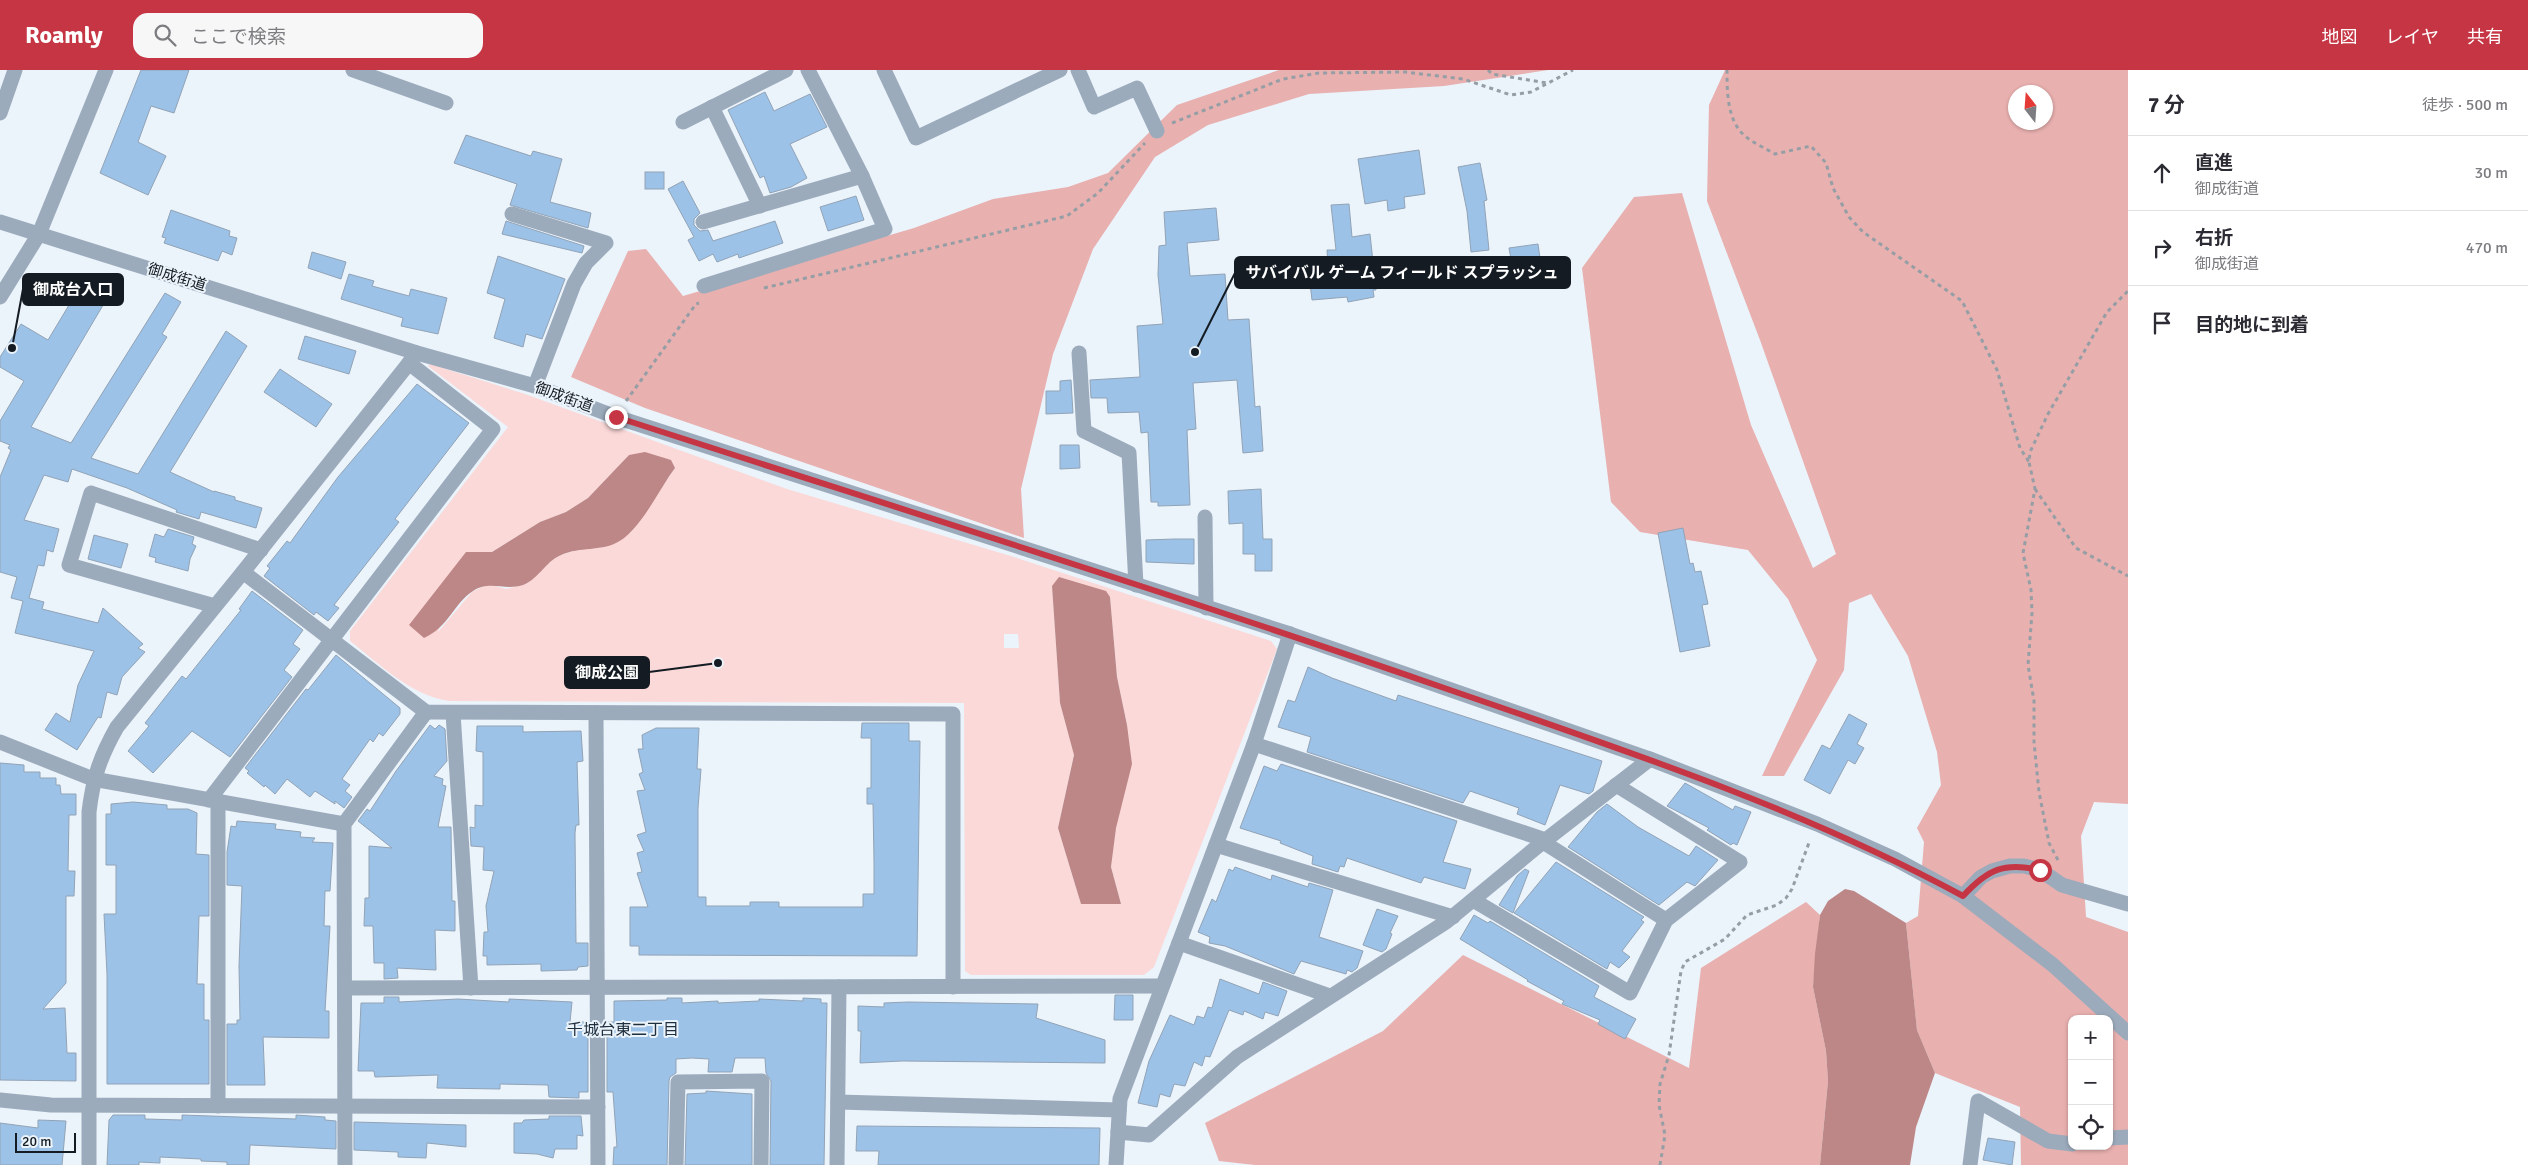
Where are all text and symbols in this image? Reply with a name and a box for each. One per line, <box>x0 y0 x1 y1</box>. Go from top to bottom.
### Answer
search box <box>133 13 483 58</box>
text: Roamly <box>25 20 103 50</box>
icon: search <box>151 21 179 49</box>
text: ここで検索 <box>191 25 286 49</box>
text: 地図 <box>2322 26 2358 48</box>
text: レイヤ <box>2386 26 2439 48</box>
text: 共有 <box>2467 26 2503 48</box>
north arrow <box>2008 85 2053 130</box>
text: 7 分 <box>2148 92 2185 118</box>
text: 徒歩 · 500 m <box>2422 95 2508 115</box>
text: 直進 <box>2195 151 2233 175</box>
icon: ahead <box>2148 159 2176 187</box>
text: 30 m <box>2474 163 2508 183</box>
text: 御成街道 <box>2195 179 2259 199</box>
text: 右折 <box>2195 226 2233 250</box>
icon: right <box>2148 234 2176 262</box>
text: 470 m <box>2466 238 2508 258</box>
text: 御成街道 <box>2195 254 2259 274</box>
callout: サバイバル ゲーム フィールド スプラッシュ <box>1235 257 1570 288</box>
street label: 御成街道 <box>146 260 208 294</box>
text: サバイバル ゲーム フィールド スプラッシュ <box>1246 263 1558 283</box>
callout: 御成台入口 <box>23 274 123 305</box>
text: 御成台入口 <box>33 280 113 300</box>
icon: arrive <box>2148 309 2176 337</box>
text: 目的地に到着 <box>2195 313 2309 337</box>
street label: 御成街道 <box>533 378 595 416</box>
route end <box>605 406 628 429</box>
callout: 御成公園 <box>565 657 649 688</box>
text: 御成公園 <box>575 663 639 683</box>
route start <box>2029 859 2052 882</box>
map controls <box>2068 1015 2113 1150</box>
button: + <box>2068 1015 2113 1060</box>
district label: 千城台東二丁目 <box>567 1020 679 1040</box>
button: − <box>2068 1060 2113 1105</box>
button: locate <box>2068 1105 2113 1150</box>
scale bar <box>15 1130 76 1153</box>
text: 20 m <box>22 1133 51 1150</box>

